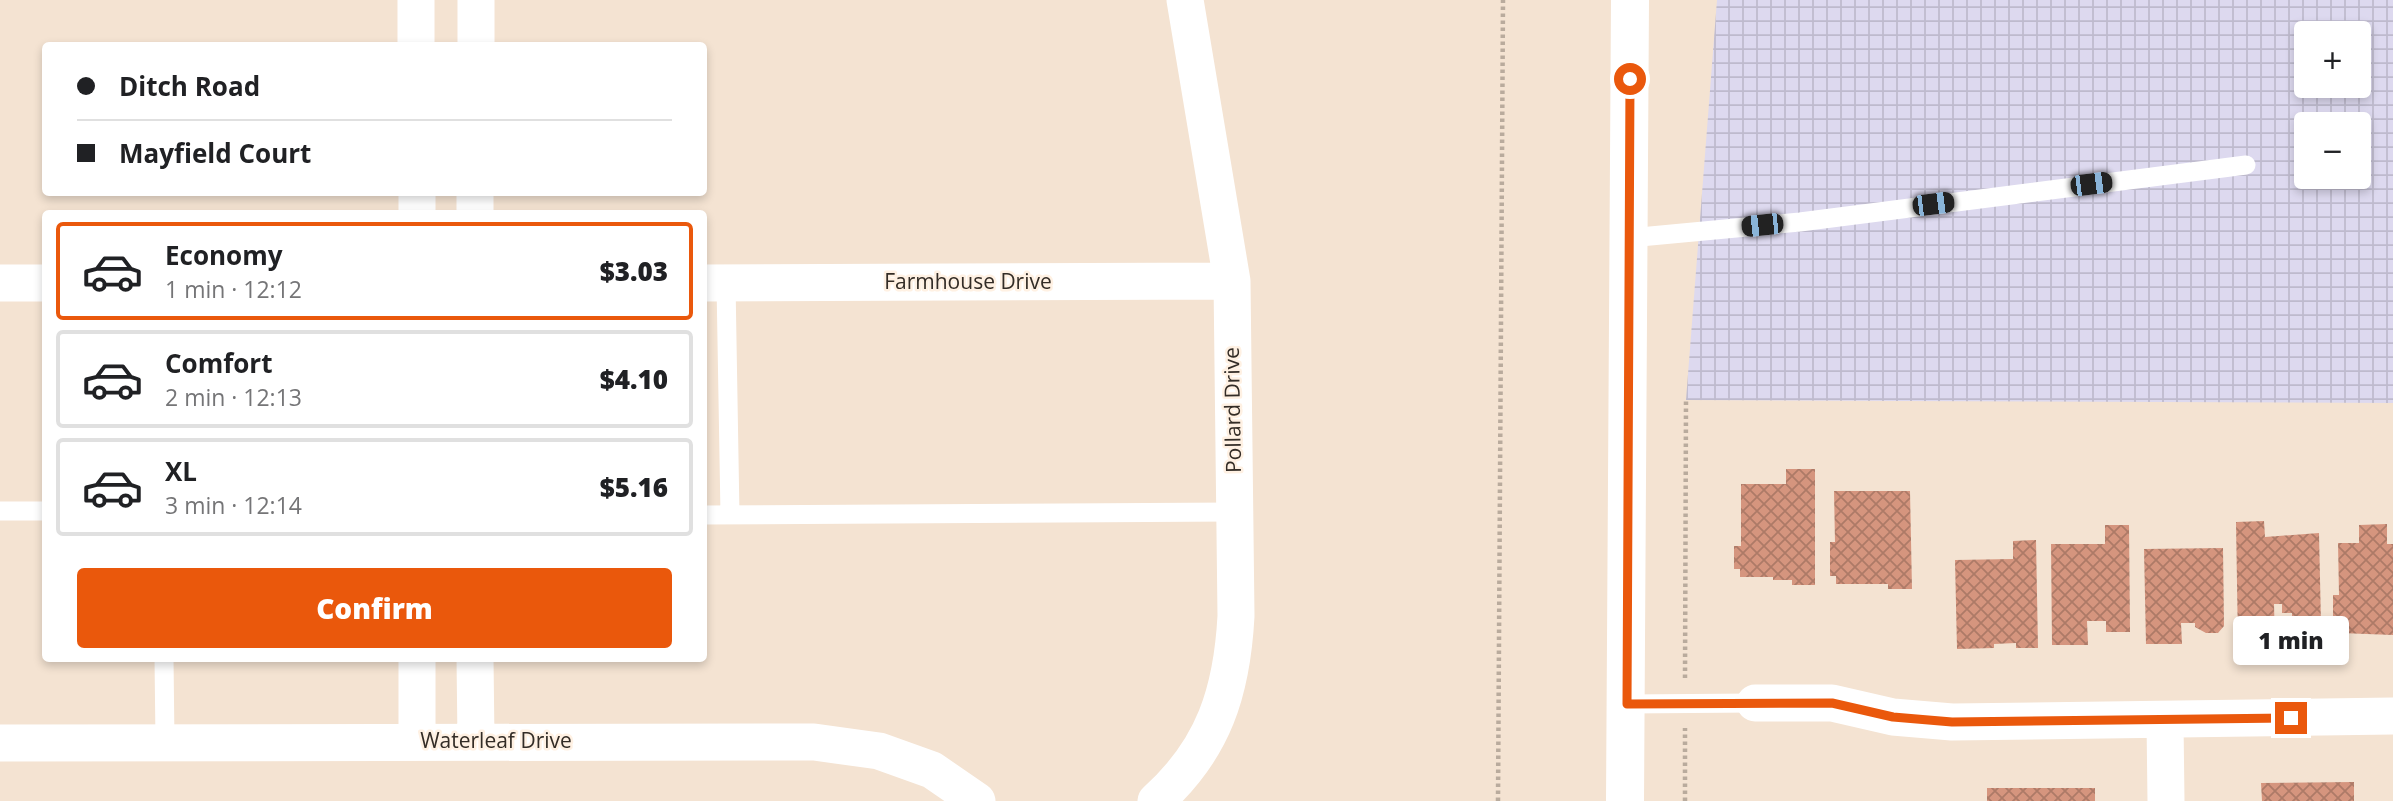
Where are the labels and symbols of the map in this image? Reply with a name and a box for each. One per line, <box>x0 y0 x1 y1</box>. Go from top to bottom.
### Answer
route start <box>1614 63 1646 95</box>
car <box>2069 171 2114 197</box>
car <box>1911 191 1956 217</box>
car <box>1741 212 1784 238</box>
street label: Farmhouse Drive <box>884 267 1052 295</box>
street label: Pollard Drive <box>1217 347 1247 473</box>
callout: 1 min <box>2233 616 2349 666</box>
route end <box>2275 702 2307 734</box>
street label: Waterleaf Drive <box>420 726 572 754</box>

